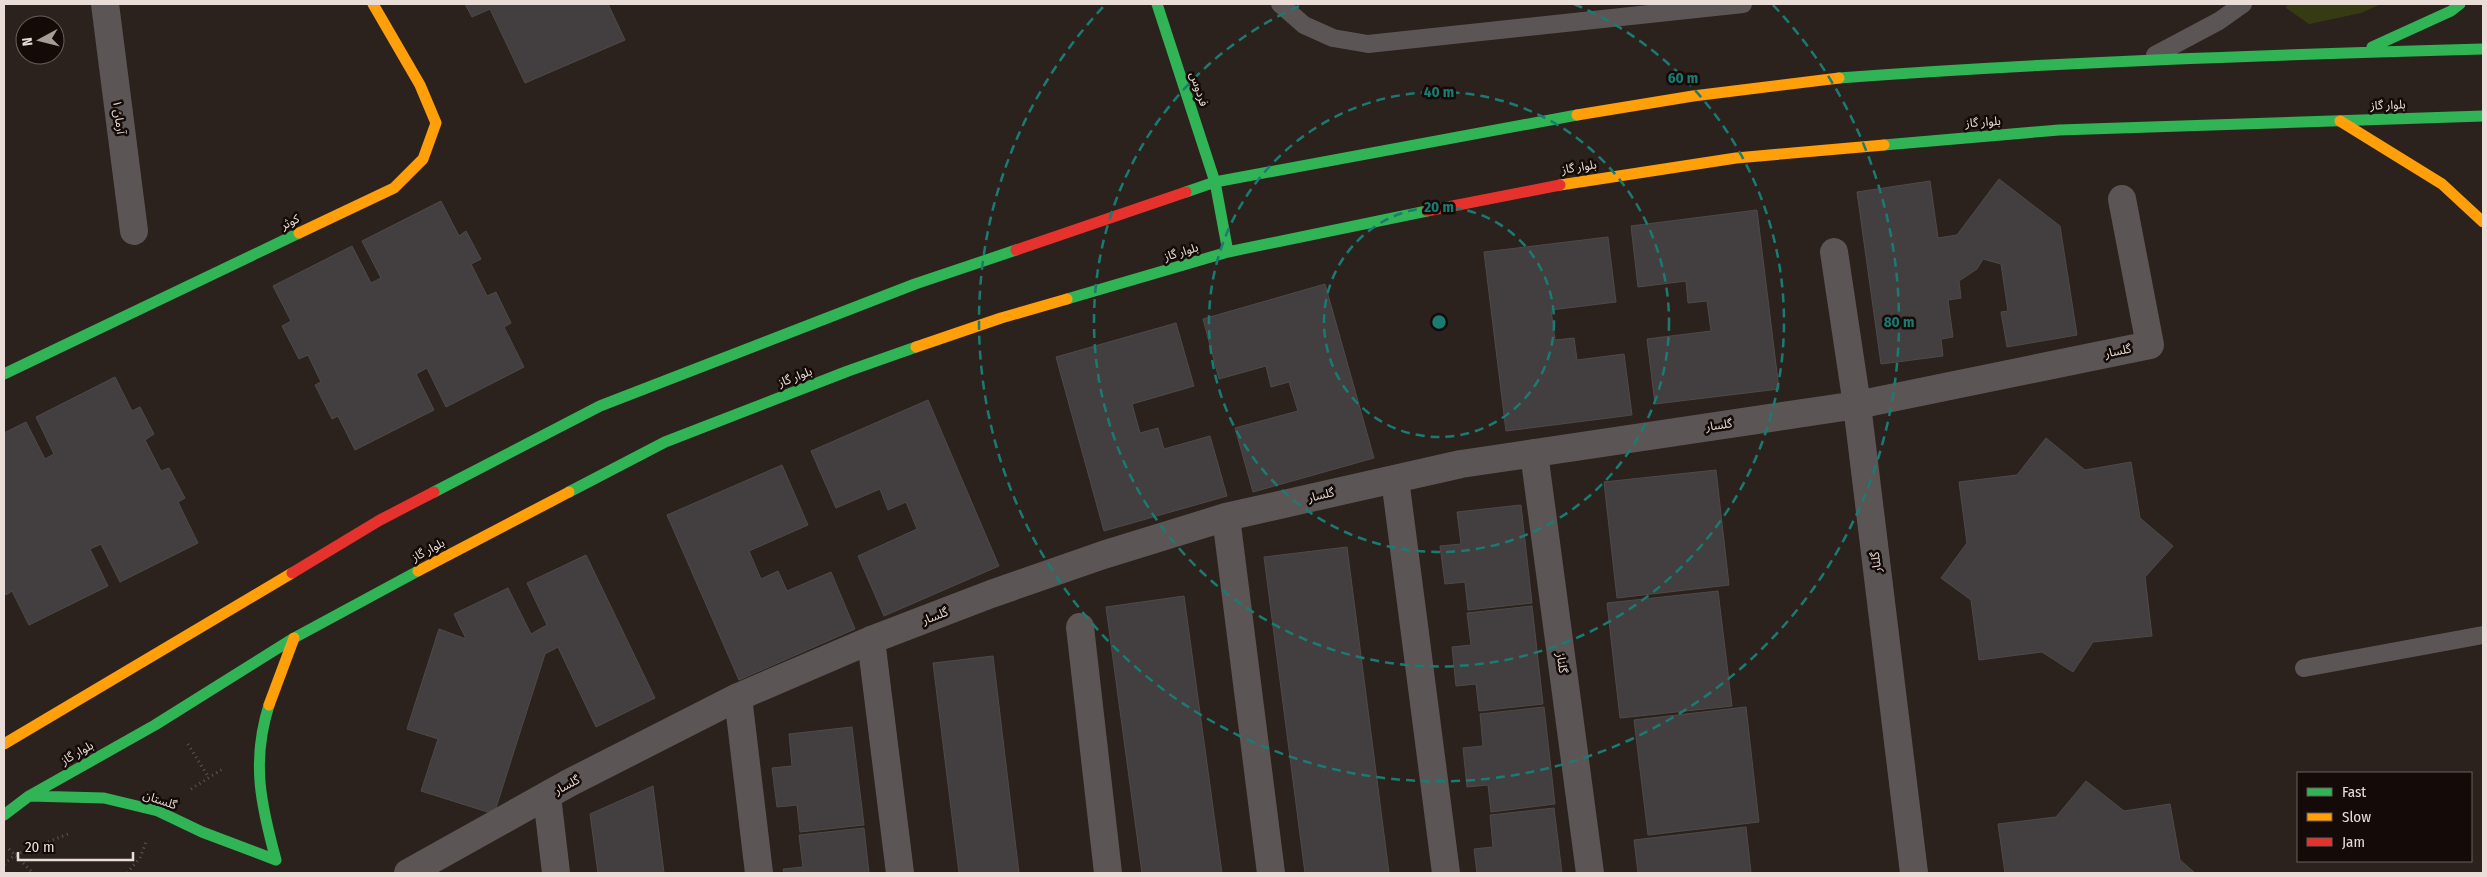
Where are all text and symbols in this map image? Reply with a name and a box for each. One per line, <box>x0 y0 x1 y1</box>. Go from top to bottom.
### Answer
north arrow <box>15 15 65 65</box>
text: N <box>19 36 37 47</box>
text: 60 m <box>1668 69 1698 87</box>
street label: فردوس <box>1187 70 1211 108</box>
text: 40 m <box>1424 83 1454 101</box>
street label: بلوار گاز <box>2369 97 2406 113</box>
street label: آرمان ۱ <box>110 99 128 135</box>
street label: بلوار گاز <box>1964 114 2001 130</box>
street label: بلوار گاز <box>1559 157 1598 177</box>
text: 20 m <box>1423 198 1454 216</box>
street label: کوثر <box>278 211 303 233</box>
street label: بلوار گاز <box>1161 240 1200 264</box>
centre of rings <box>1430 313 1448 331</box>
text: 80 m <box>1884 313 1914 331</box>
street label: گلسار <box>2103 341 2134 361</box>
street label: بلوار گاز <box>775 364 814 390</box>
street label: گلسار <box>1704 416 1734 434</box>
street label: گلسار <box>1305 485 1337 505</box>
street label: بلوار گاز <box>408 536 447 565</box>
street label: گلنار <box>1868 550 1884 574</box>
street label: گلسار <box>919 604 951 628</box>
street label: گلناز <box>1553 651 1571 675</box>
street label: بلوار گاز <box>57 738 96 768</box>
street label: گلسار <box>551 772 583 798</box>
legend <box>2297 772 2472 862</box>
text: Fast <box>2342 783 2366 801</box>
street label: گلستان <box>141 788 180 813</box>
text: Slow <box>2342 808 2371 826</box>
scale bar <box>18 830 132 862</box>
text: Jam <box>2342 833 2365 851</box>
text: 20 m <box>25 838 55 856</box>

